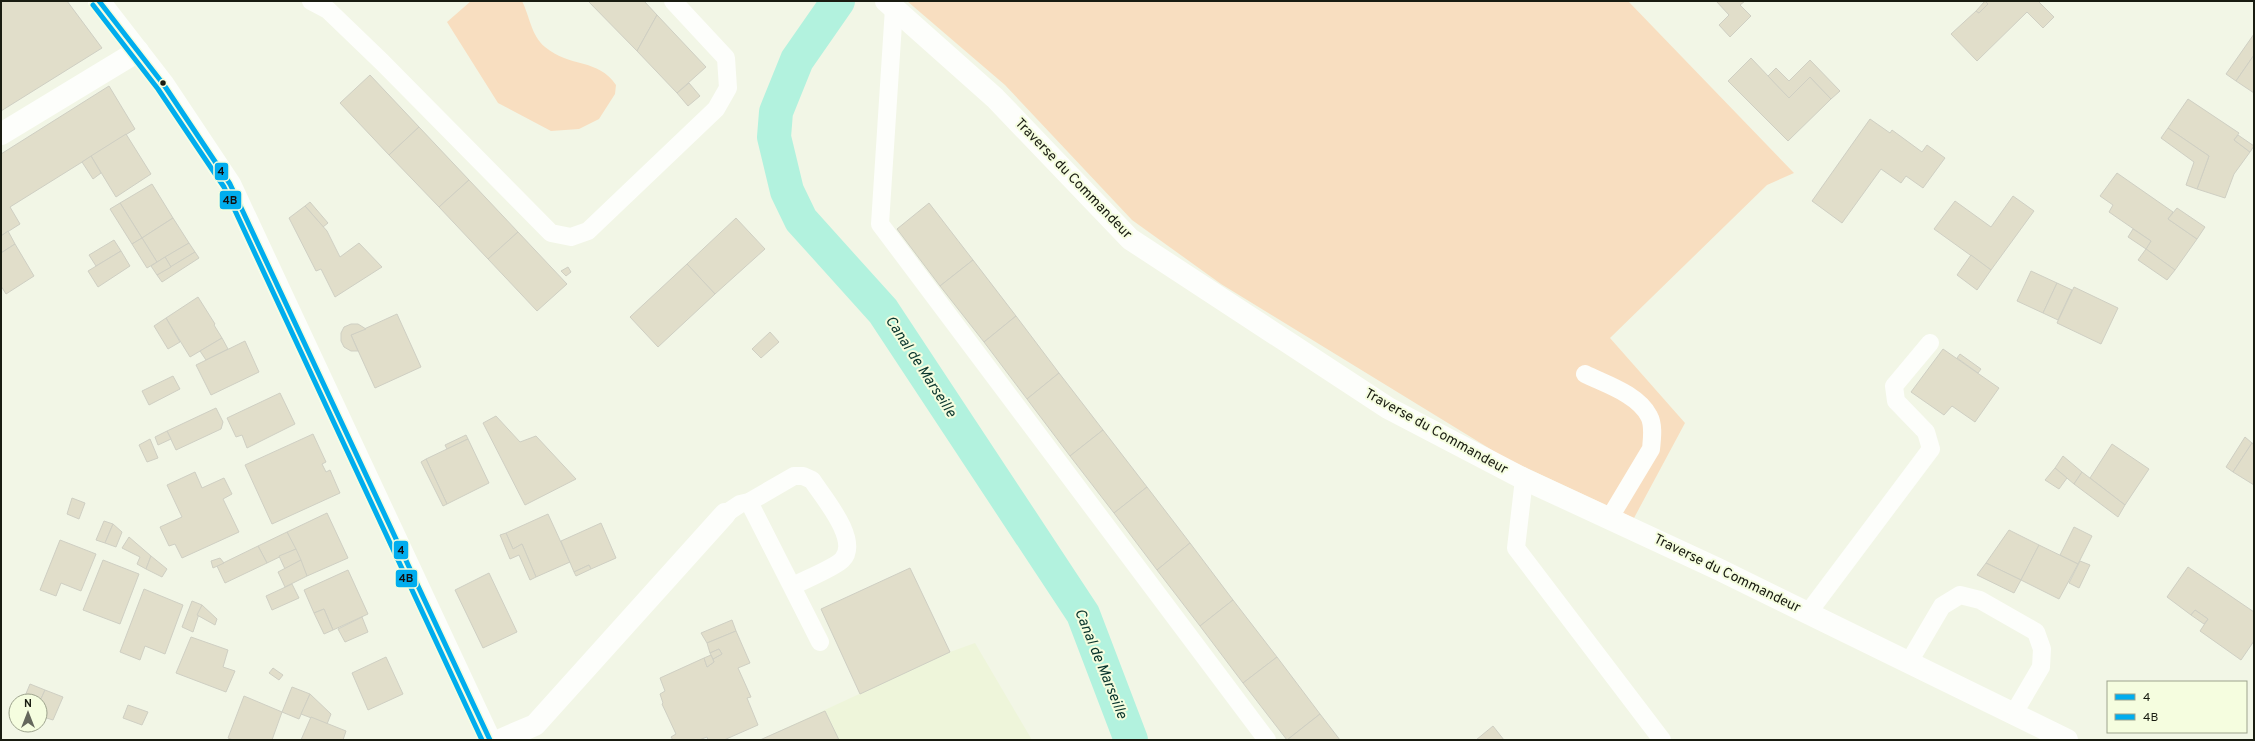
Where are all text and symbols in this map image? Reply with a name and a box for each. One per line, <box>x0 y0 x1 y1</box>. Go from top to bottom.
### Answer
unlabelled marker <box>158 78 168 88</box>
street label: Traverse du Commandeur <box>1011 115 1135 243</box>
line badge: 4 <box>214 162 229 181</box>
text: 4 <box>217 165 225 179</box>
line badge: 4B <box>219 190 242 210</box>
text: 4B <box>223 194 237 208</box>
water label: Canal de Marseille <box>880 313 960 422</box>
street label: Traverse du Commandeur <box>1361 386 1511 479</box>
street label: Traverse du Commandeur <box>1651 531 1804 617</box>
line badge: 4 <box>393 540 409 560</box>
text: 4 <box>397 544 405 558</box>
line badge: 4B <box>395 569 418 588</box>
text: 4B <box>399 572 413 586</box>
water label: Canal de Marseille <box>1069 606 1131 722</box>
legend <box>2107 681 2247 733</box>
text: 4 <box>2143 690 2150 706</box>
north arrow <box>8 693 48 733</box>
text: N <box>24 697 32 711</box>
text: 4B <box>2143 710 2158 726</box>

